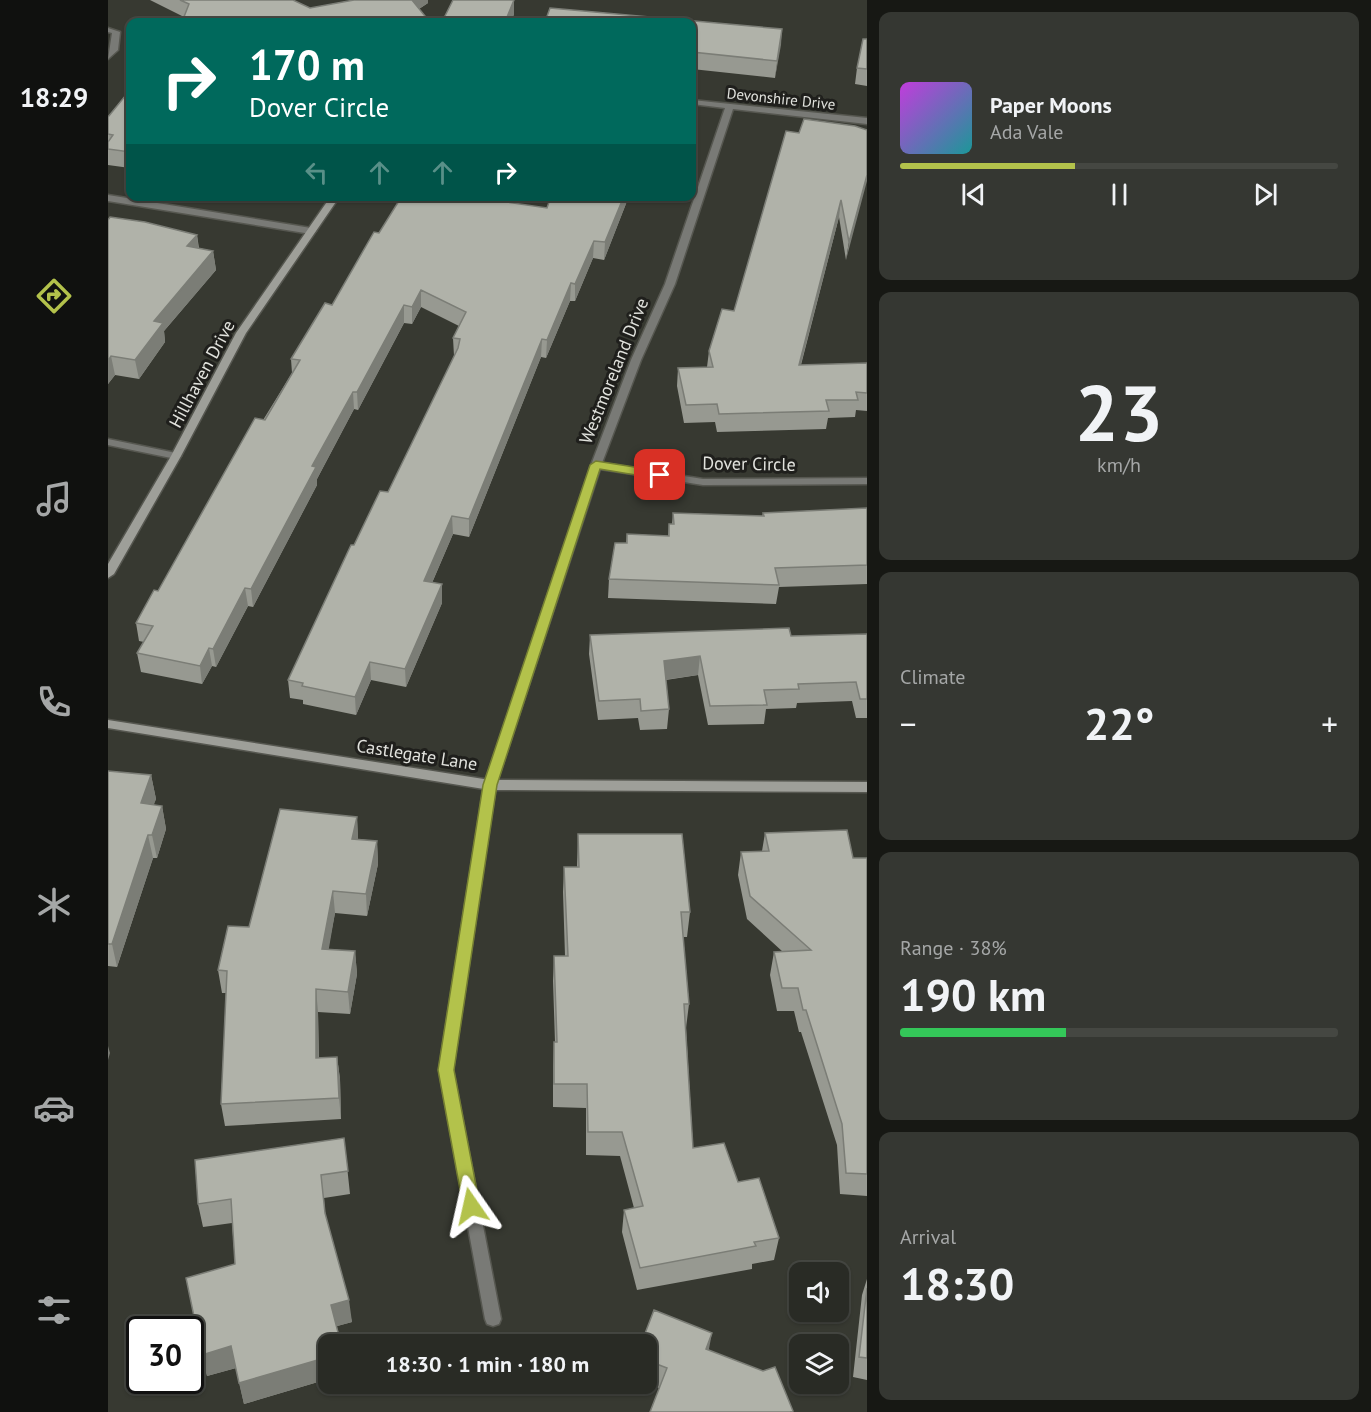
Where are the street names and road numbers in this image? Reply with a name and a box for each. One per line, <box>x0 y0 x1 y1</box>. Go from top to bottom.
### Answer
street label: Devonshire Drive <box>726 83 836 114</box>
street label: Westmoreland Drive <box>574 294 653 447</box>
street label: Hillhaven Drive <box>164 316 240 432</box>
street label: Dover Circle <box>702 451 796 476</box>
street label: Castlegate Lane <box>355 734 479 775</box>

